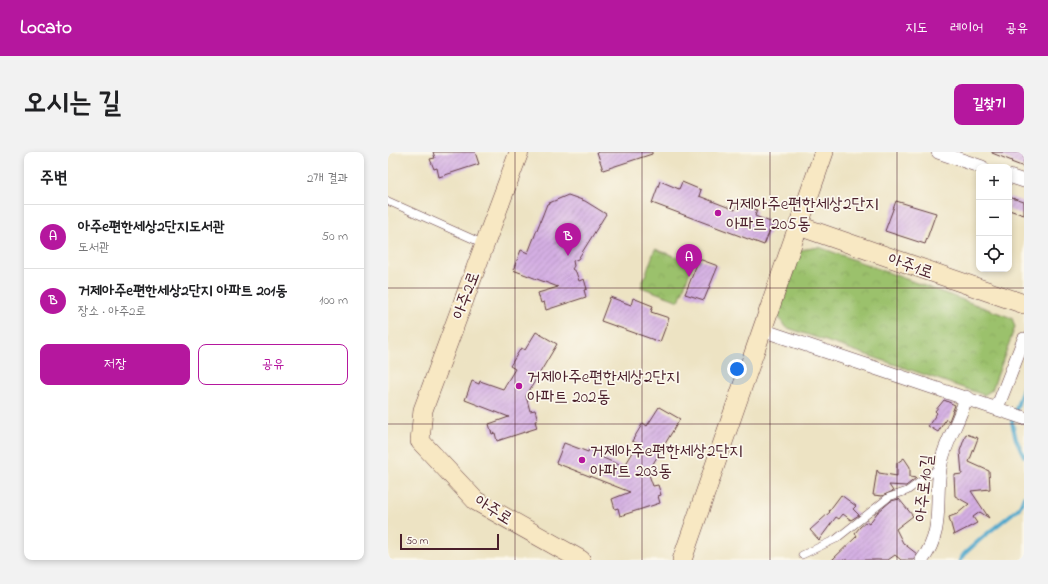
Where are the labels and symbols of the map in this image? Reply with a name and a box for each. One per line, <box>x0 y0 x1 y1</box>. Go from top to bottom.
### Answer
place label: 거제아주e편한세상2단지 아파트 205동 <box>726 192 879 237</box>
marker: 거제아주e편한세상2단지 아파트 205동 <box>713 208 723 218</box>
pin: B <box>555 223 581 256</box>
pin: A <box>676 244 702 277</box>
street label: 아주1로 <box>884 247 937 286</box>
street label: 아주2로 <box>446 268 487 323</box>
your location <box>727 359 747 379</box>
place label: 거제아주e편한세상2단지 아파트 202동 <box>527 365 680 410</box>
marker: 거제아주e편한세상2단지 아파트 202동 <box>514 381 524 391</box>
place label: 거제아주e편한세상2단지 아파트 203동 <box>590 439 743 484</box>
street label: 아주로10길 <box>909 453 940 523</box>
marker: 거제아주e편한세상2단지 아파트 203동 <box>577 455 587 465</box>
street label: 아주로 <box>469 489 517 532</box>
scale bar <box>400 532 499 551</box>

